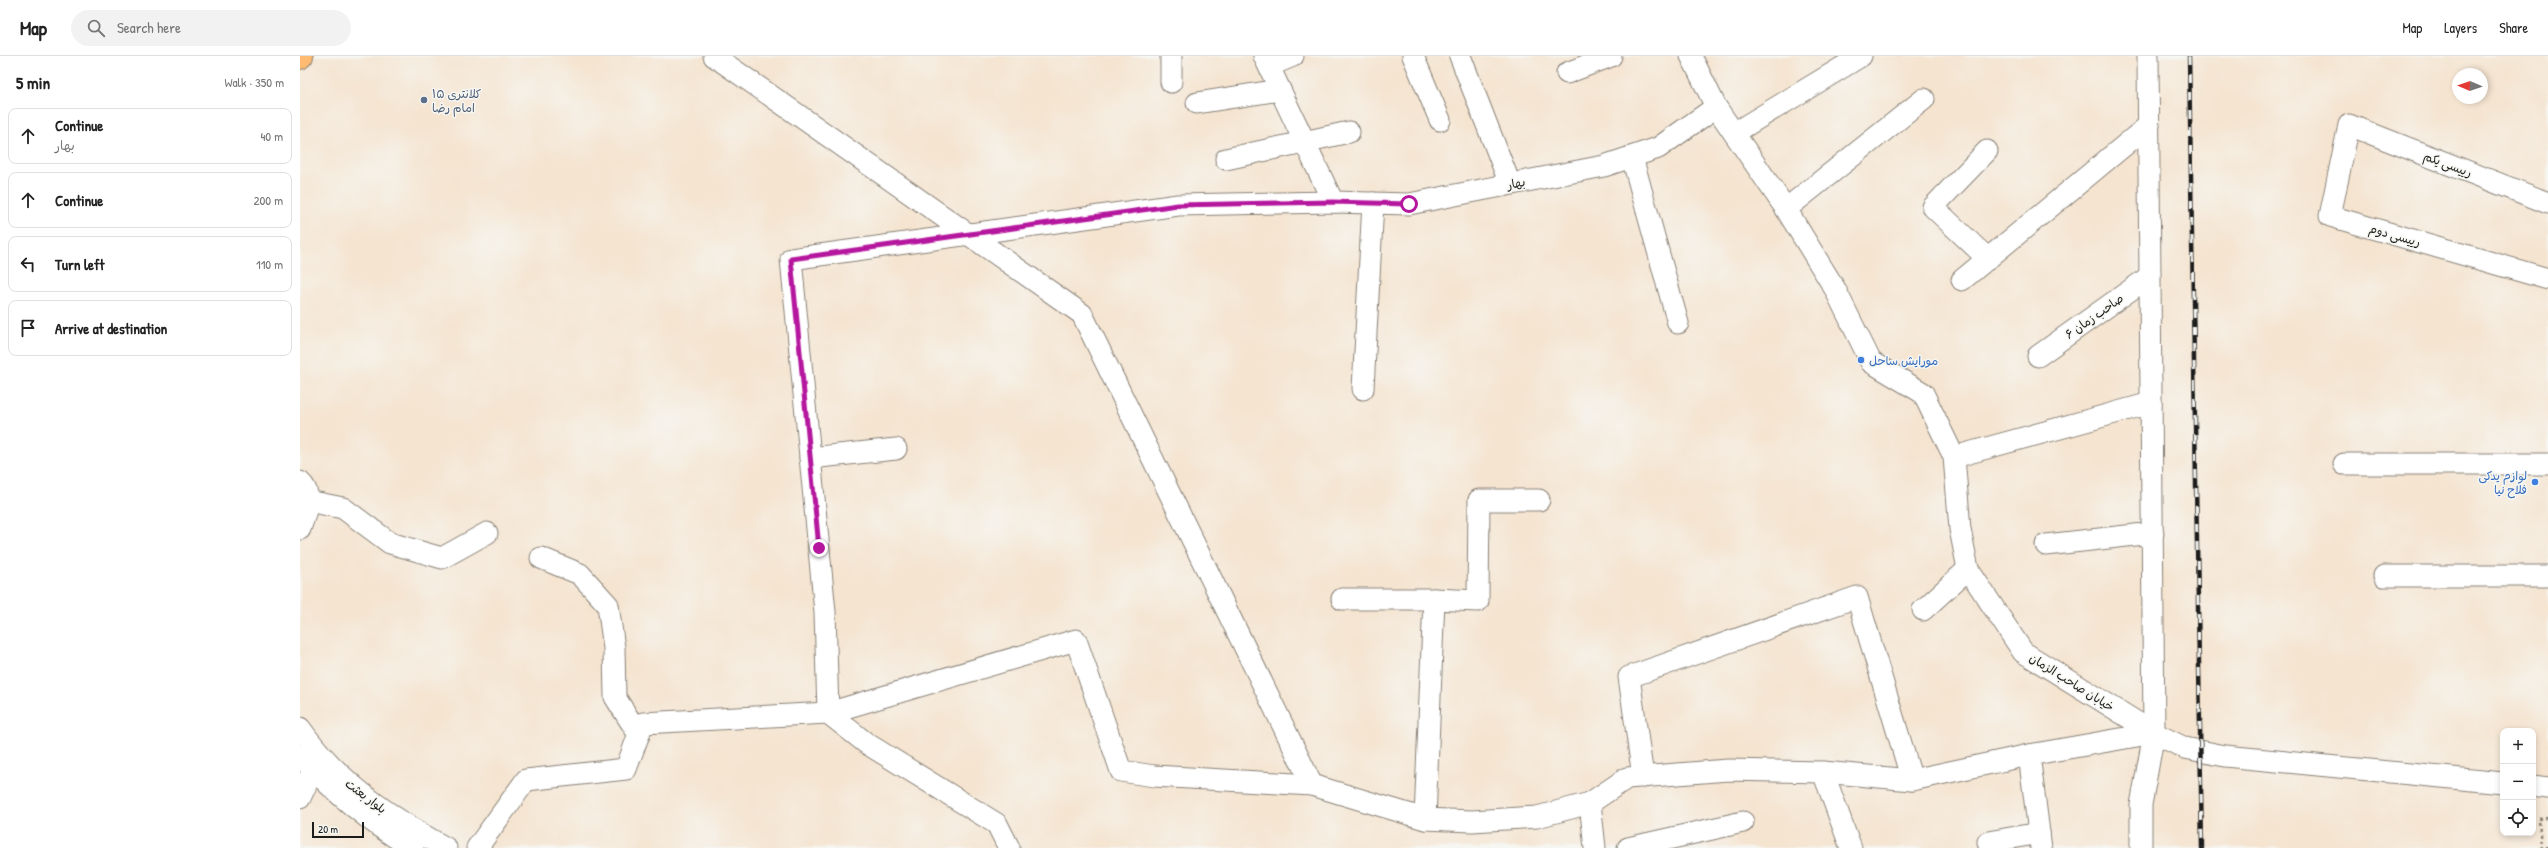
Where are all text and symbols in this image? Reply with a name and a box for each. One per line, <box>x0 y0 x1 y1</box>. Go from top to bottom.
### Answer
search box <box>71 10 351 46</box>
text: Map <box>20 15 47 41</box>
icon: search <box>85 17 107 39</box>
text: Search here <box>117 17 181 38</box>
text: Map <box>2402 18 2422 37</box>
text: Layers <box>2444 18 2477 37</box>
text: Share <box>2499 18 2528 37</box>
north arrow <box>2452 68 2488 104</box>
text: 5 min <box>16 71 50 94</box>
text: Walk · 350 m <box>224 73 284 91</box>
place label: کلانتری ۱۵ امام رضا <box>432 85 481 117</box>
marker: کلانتری ۱۵ امام رضا <box>419 95 429 105</box>
text: Continue <box>55 115 103 136</box>
icon: ahead <box>17 125 39 147</box>
text: 40 m <box>260 127 283 145</box>
text: بهار <box>55 136 75 154</box>
street label: رییسی یکم <box>2421 147 2475 182</box>
street label: بهار <box>1504 173 1527 193</box>
icon: ahead <box>17 189 39 211</box>
text: Continue <box>55 190 103 211</box>
text: 200 m <box>253 191 283 209</box>
route start <box>1400 195 1418 213</box>
street label: رییسی دوم <box>2367 220 2423 251</box>
icon: left <box>17 253 39 275</box>
text: Turn left <box>55 254 105 275</box>
text: 110 m <box>256 255 283 273</box>
street label: صاحب زمان ۶ <box>2061 290 2127 342</box>
icon: arrive <box>17 317 39 339</box>
text: Arrive at destination <box>55 318 167 339</box>
place label: مورایش ساحل <box>1869 352 1938 369</box>
marker: مورایش ساحل <box>1856 355 1866 365</box>
place label: لوازم یدکی فلاح نیا <box>2479 467 2527 499</box>
marker: لوازم یدکی فلاح نیا <box>2530 477 2540 487</box>
route end <box>810 539 828 557</box>
street label: خیابان صاحب الزمان <box>2026 649 2118 715</box>
map controls <box>2500 728 2536 836</box>
button: + <box>2500 728 2536 764</box>
button: − <box>2500 764 2536 800</box>
street label: بلوار بعثت <box>342 775 390 817</box>
button: locate <box>2500 800 2536 836</box>
scale bar <box>312 820 364 839</box>
text: 20 m <box>318 822 338 836</box>

